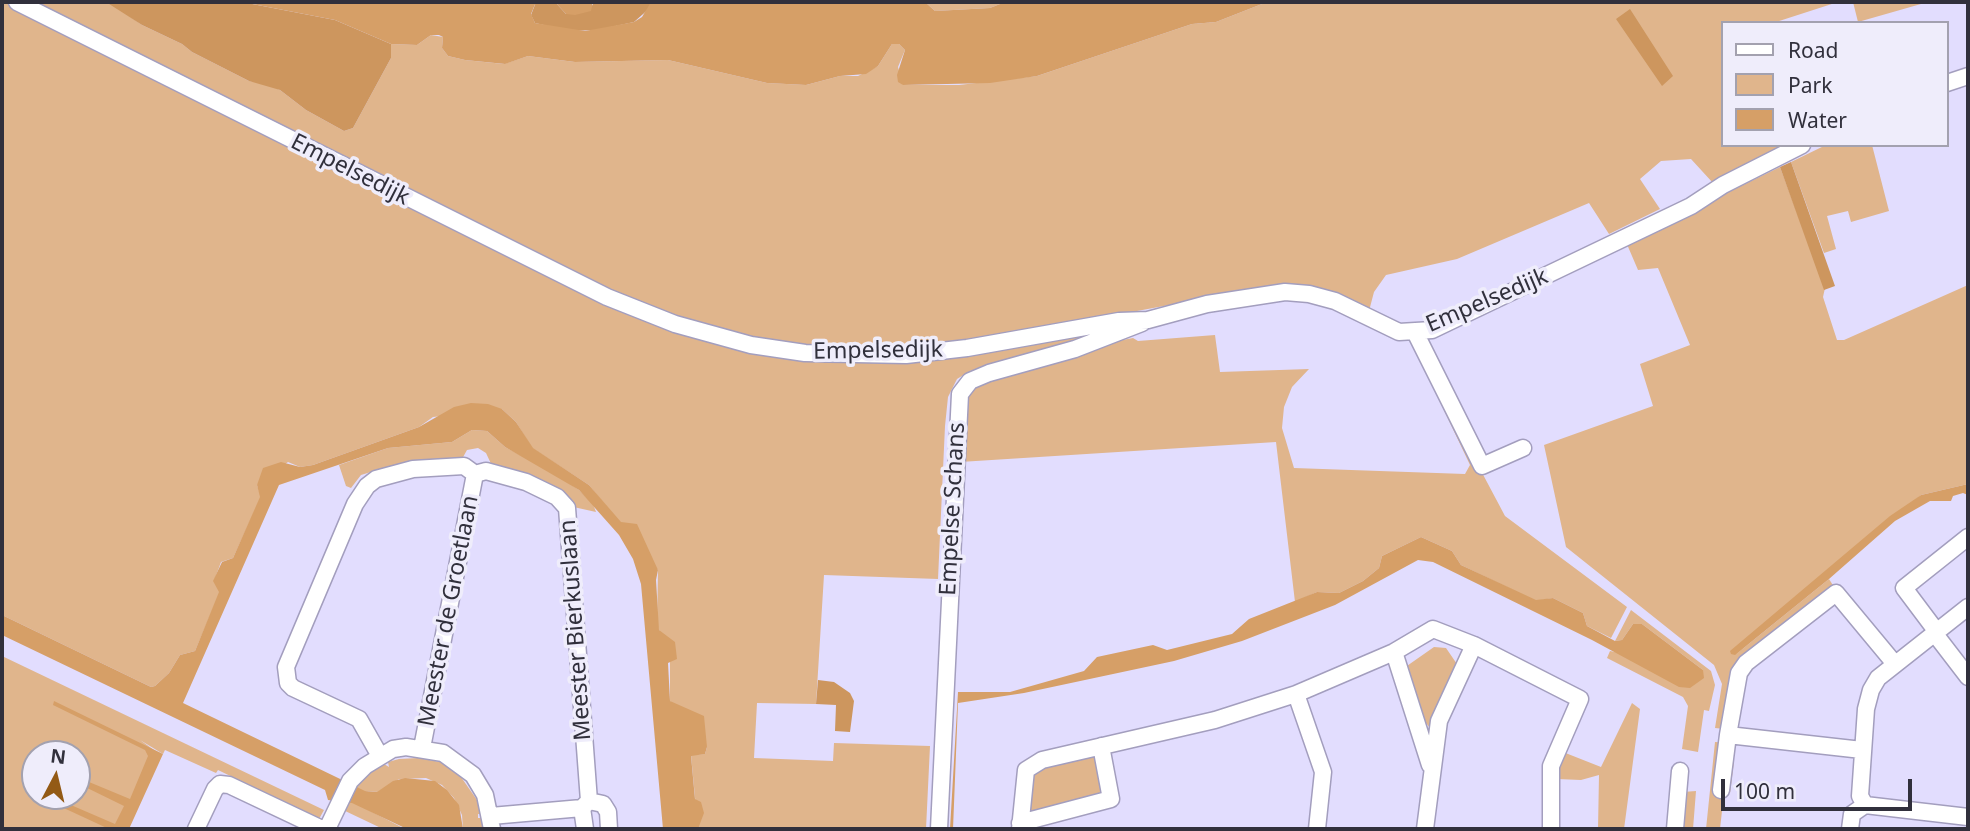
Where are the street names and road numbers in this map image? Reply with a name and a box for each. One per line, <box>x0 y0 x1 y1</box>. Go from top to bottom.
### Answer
street label: Empelsedijk <box>286 128 414 212</box>
street label: Empelsedijk <box>1422 263 1552 339</box>
street label: Empelsedijk <box>813 336 943 366</box>
street label: Empelse Schans <box>935 422 971 596</box>
street label: Meester de Groetlaan <box>413 493 485 729</box>
street label: Meester Bierkuslaan <box>555 519 597 741</box>

